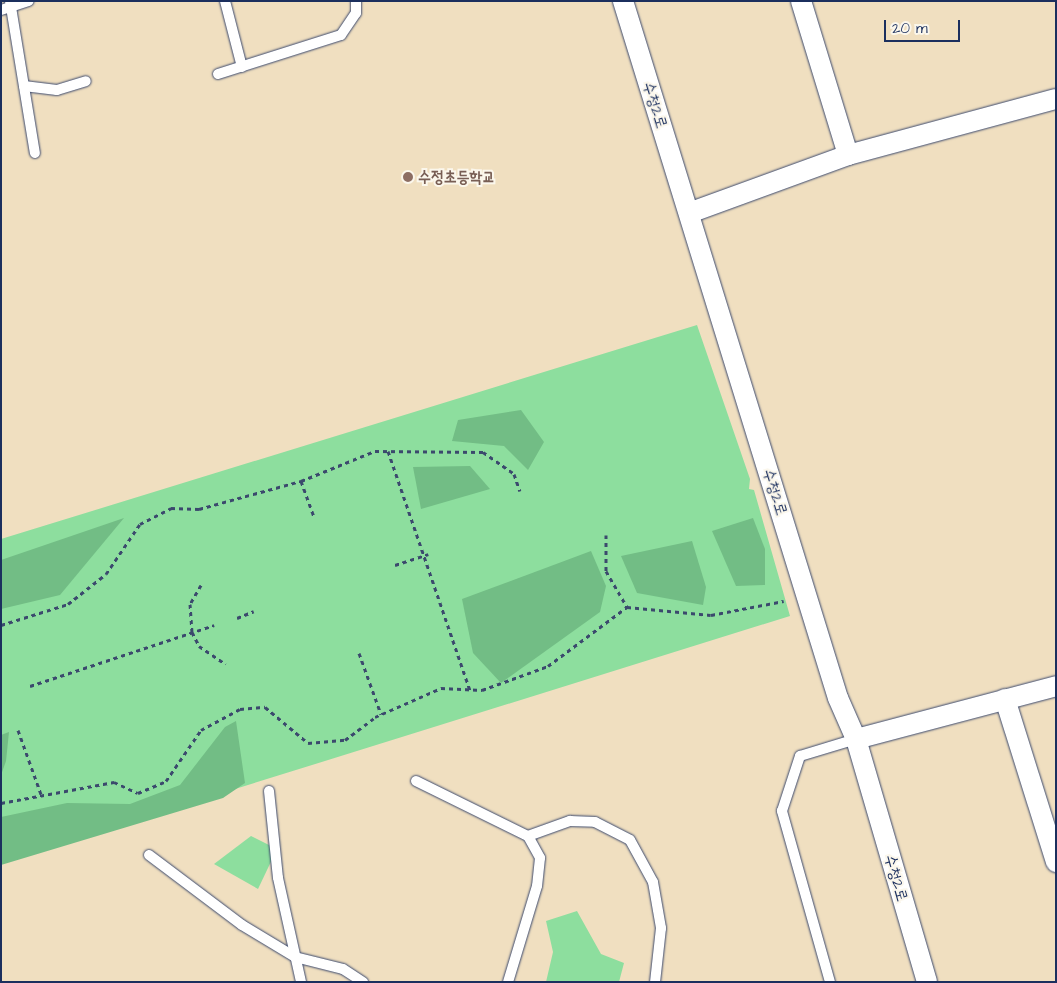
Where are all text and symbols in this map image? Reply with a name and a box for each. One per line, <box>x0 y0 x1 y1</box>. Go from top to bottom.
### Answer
scale bar <box>887 10 963 42</box>
text: 20 m <box>892 18 928 39</box>
street label: 수청2로 <box>639 79 671 131</box>
place label: 수정초등학교 <box>418 167 495 187</box>
marker: 수정초등학교 <box>402 171 414 183</box>
street label: 수청2로 <box>759 466 791 518</box>
street label: 수청2로 <box>880 852 912 904</box>

